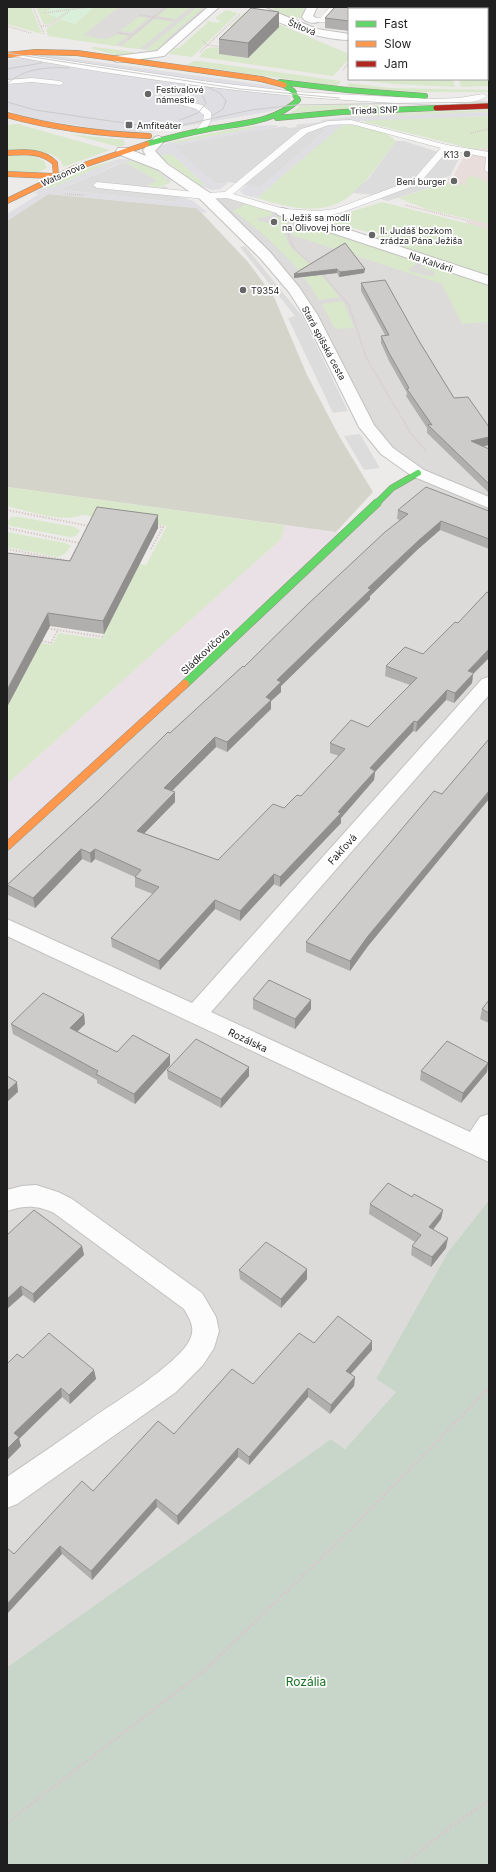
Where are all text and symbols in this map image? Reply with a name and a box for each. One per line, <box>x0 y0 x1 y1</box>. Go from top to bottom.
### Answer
legend <box>348 8 488 80</box>
street label: Štítová <box>286 16 318 38</box>
text: Fast <box>384 16 408 31</box>
text: Slow <box>384 36 412 51</box>
text: Jam <box>384 56 408 71</box>
place label: Festivalové námestie <box>156 84 204 105</box>
marker: Festivalové námestie <box>143 89 153 99</box>
street label: Trieda SNP <box>350 104 398 116</box>
marker: Amfiteáter <box>124 120 134 130</box>
place label: Amfiteáter <box>137 120 182 131</box>
place label: K13 <box>444 149 459 160</box>
marker: K13 <box>462 149 472 159</box>
street label: Watsonova <box>39 159 87 189</box>
place label: Beni burger <box>397 176 447 187</box>
marker: Beni burger <box>449 176 459 186</box>
place label: I. Ježiš sa modlí na Olivovej hore <box>282 212 351 233</box>
marker: I. Ježiš sa modlí na Olivovej hore <box>269 217 279 227</box>
place label: II. Judáš bozkom zrádza Pána Ježiša <box>380 225 462 246</box>
marker: II. Judáš bozkom zrádza Pána Ježiša <box>367 230 377 240</box>
street label: Na Kalvárii <box>408 250 454 274</box>
marker: T9354 <box>238 285 248 295</box>
place label: T9354 <box>251 285 279 296</box>
street label: Stará spišská cesta <box>300 304 348 382</box>
street label: Sládkovičova <box>178 625 232 677</box>
street label: Fakľová <box>325 831 359 867</box>
street label: Rozálska <box>226 1026 270 1054</box>
park label: Rozália <box>286 1674 326 1689</box>

